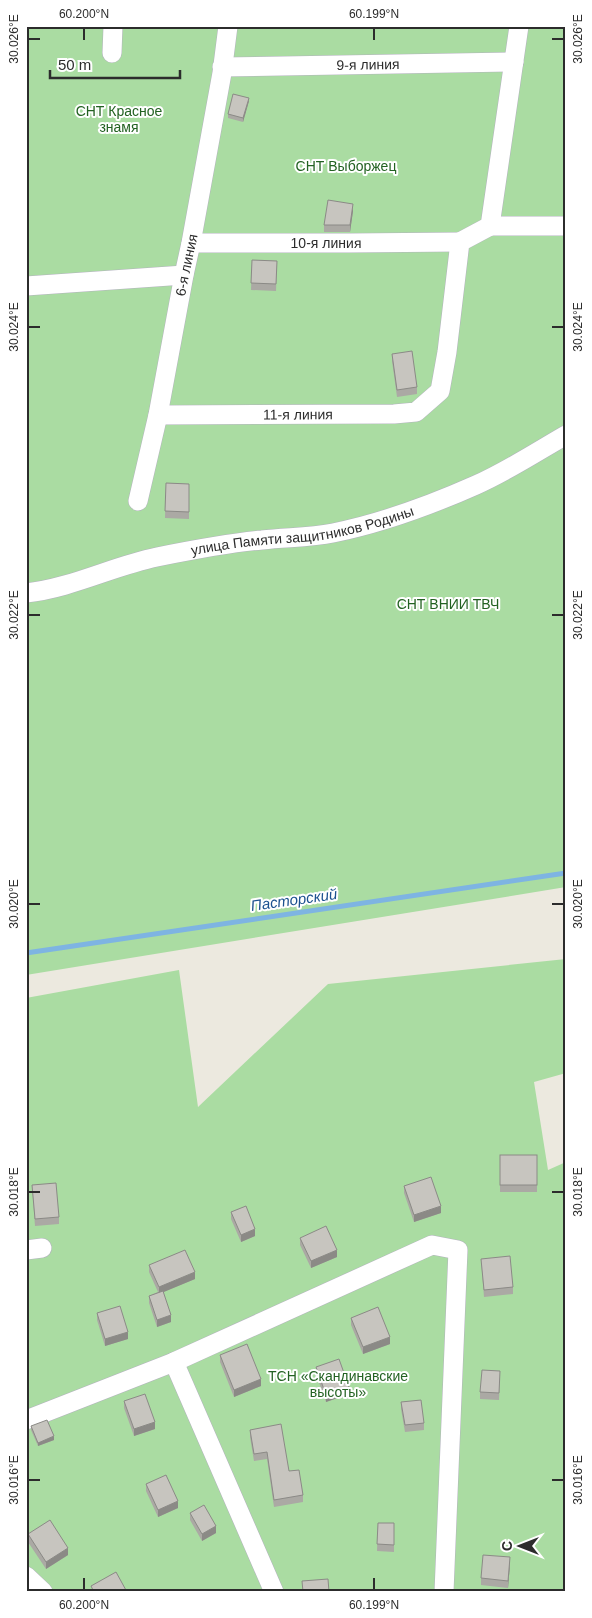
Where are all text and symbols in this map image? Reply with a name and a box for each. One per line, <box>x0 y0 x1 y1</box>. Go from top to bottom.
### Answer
text: 60.200°N <box>59 7 109 21</box>
text: 60.199°N <box>349 7 399 21</box>
text: 30.026°E <box>7 14 21 64</box>
text: 30.026°E <box>571 14 585 64</box>
scale bar <box>50 48 180 80</box>
text: 50 m <box>58 56 91 73</box>
street label: 9-я линия <box>336 56 400 73</box>
park label: СНТ Красное знамя <box>76 103 163 135</box>
park label: СНТ Выборжец <box>296 158 396 174</box>
street label: 6-я линия <box>172 233 201 297</box>
street label: 10-я линия <box>291 235 362 251</box>
text: 30.024°E <box>7 302 21 352</box>
text: 30.024°E <box>571 302 585 352</box>
street label: 11-я линия <box>263 406 333 423</box>
street label: улица Памяти защитников Родины <box>190 503 416 558</box>
text: 30.022°E <box>7 590 21 640</box>
text: 30.022°E <box>571 590 585 640</box>
park label: СНТ ВНИИ ТВЧ <box>397 596 499 612</box>
text: 30.020°E <box>7 879 21 929</box>
text: 30.020°E <box>571 879 585 929</box>
water label: Пасторский <box>250 885 339 914</box>
text: 30.018°E <box>7 1167 21 1217</box>
text: 30.018°E <box>571 1167 585 1217</box>
park label: ТСН «Скандинавские высоты» <box>268 1368 408 1400</box>
text: 30.016°E <box>7 1455 21 1505</box>
text: 30.016°E <box>571 1455 585 1505</box>
north arrow <box>494 1520 544 1570</box>
text: С <box>499 1541 515 1551</box>
text: 60.200°N <box>59 1598 109 1612</box>
text: 60.199°N <box>349 1598 399 1612</box>

